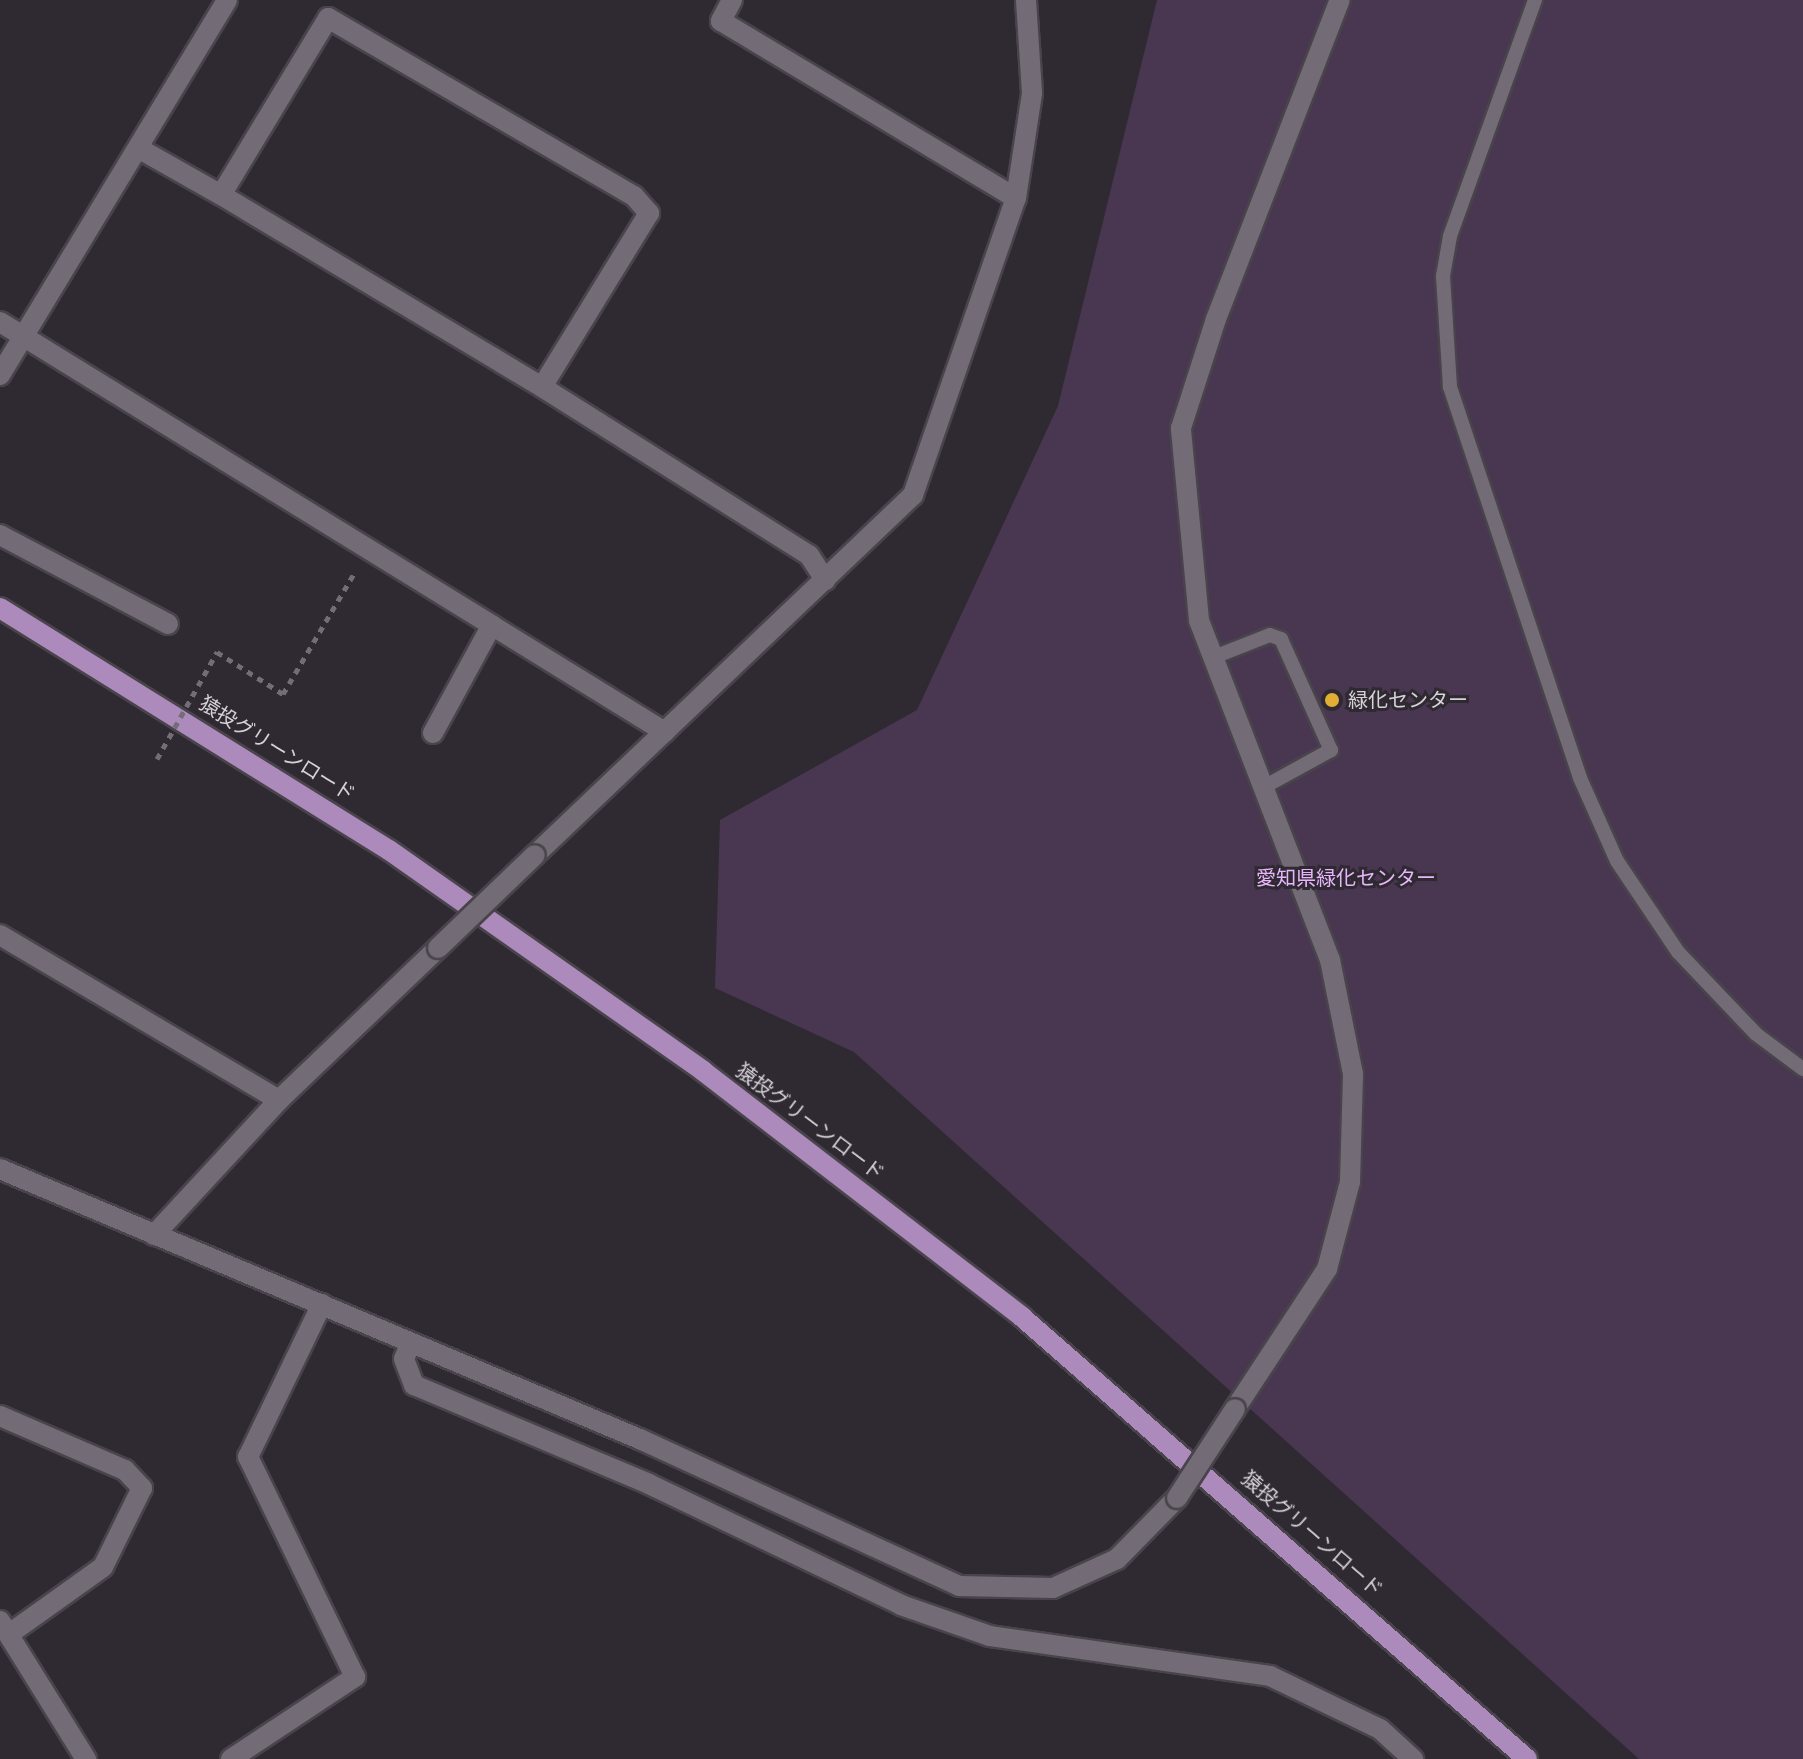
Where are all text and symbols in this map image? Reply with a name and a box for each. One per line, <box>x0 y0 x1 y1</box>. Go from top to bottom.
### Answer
place label: 緑化センター <box>1348 688 1468 712</box>
street label: 猿投グリーンロード <box>194 691 360 807</box>
marker: 緑化センター <box>1323 691 1341 709</box>
park label: 愛知県緑化センター <box>1256 866 1436 890</box>
street label: 猿投グリーンロード <box>731 1058 889 1186</box>
street label: 猿投グリーンロード <box>1236 1466 1388 1602</box>

